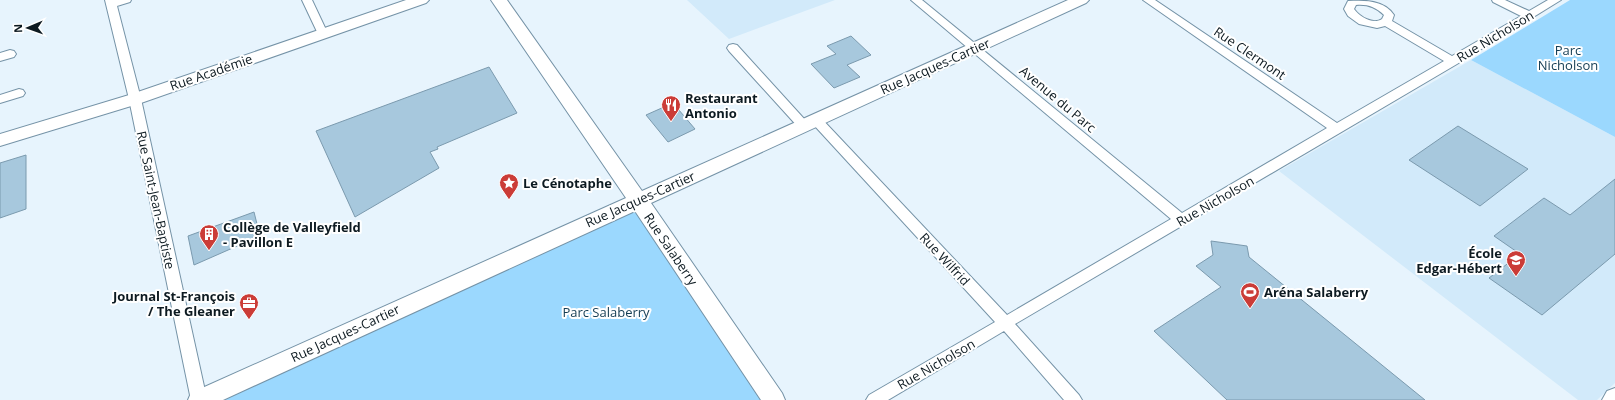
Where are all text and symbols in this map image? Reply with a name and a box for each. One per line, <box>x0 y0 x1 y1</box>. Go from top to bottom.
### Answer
street label: Rue Nicholson <box>1453 6 1537 66</box>
north arrow <box>8 8 48 48</box>
street label: Rue Clermont <box>1210 22 1290 84</box>
text: N <box>10 24 25 33</box>
street label: Rue Jacques-Cartier <box>877 33 993 98</box>
park label: Parc Nicholson <box>1538 41 1598 74</box>
street label: Rue Académie <box>167 49 255 95</box>
street label: Avenue du Parc <box>1016 62 1100 136</box>
place label: Restaurant Antonio <box>685 89 758 122</box>
restaurant icon: Restaurant Antonio <box>660 94 682 122</box>
street label: Rue Saint-Jean-Baptiste <box>133 129 179 271</box>
street label: Rue Jacques-Cartier <box>582 166 698 231</box>
street label: Rue Nicholson <box>1173 171 1257 231</box>
place icon: Le Cénotaphe <box>498 172 520 200</box>
place label: Le Cénotaphe <box>523 174 612 192</box>
street label: Rue Salaberry <box>640 209 702 289</box>
place label: Collège de Valleyfield - Pavillon E <box>223 218 361 251</box>
building icon: Collège de Valleyfield - Pavillon E <box>198 223 220 251</box>
street label: Rue Wilfrid <box>916 229 974 289</box>
place label: École Edgar-Hébert <box>1416 244 1502 277</box>
school or university icon: École Edgar-Hébert <box>1505 249 1527 277</box>
sports icon: Aréna Salaberry <box>1239 281 1261 309</box>
place label: Aréna Salaberry <box>1264 283 1369 301</box>
place label: Journal St-François / The Gleaner <box>112 287 235 320</box>
office icon: Journal St-François / The Gleaner <box>238 292 260 320</box>
street label: Rue Jacques-Cartier <box>288 300 403 366</box>
park label: Parc Salaberry <box>562 303 650 321</box>
street label: Rue Nicholson <box>894 334 978 394</box>

